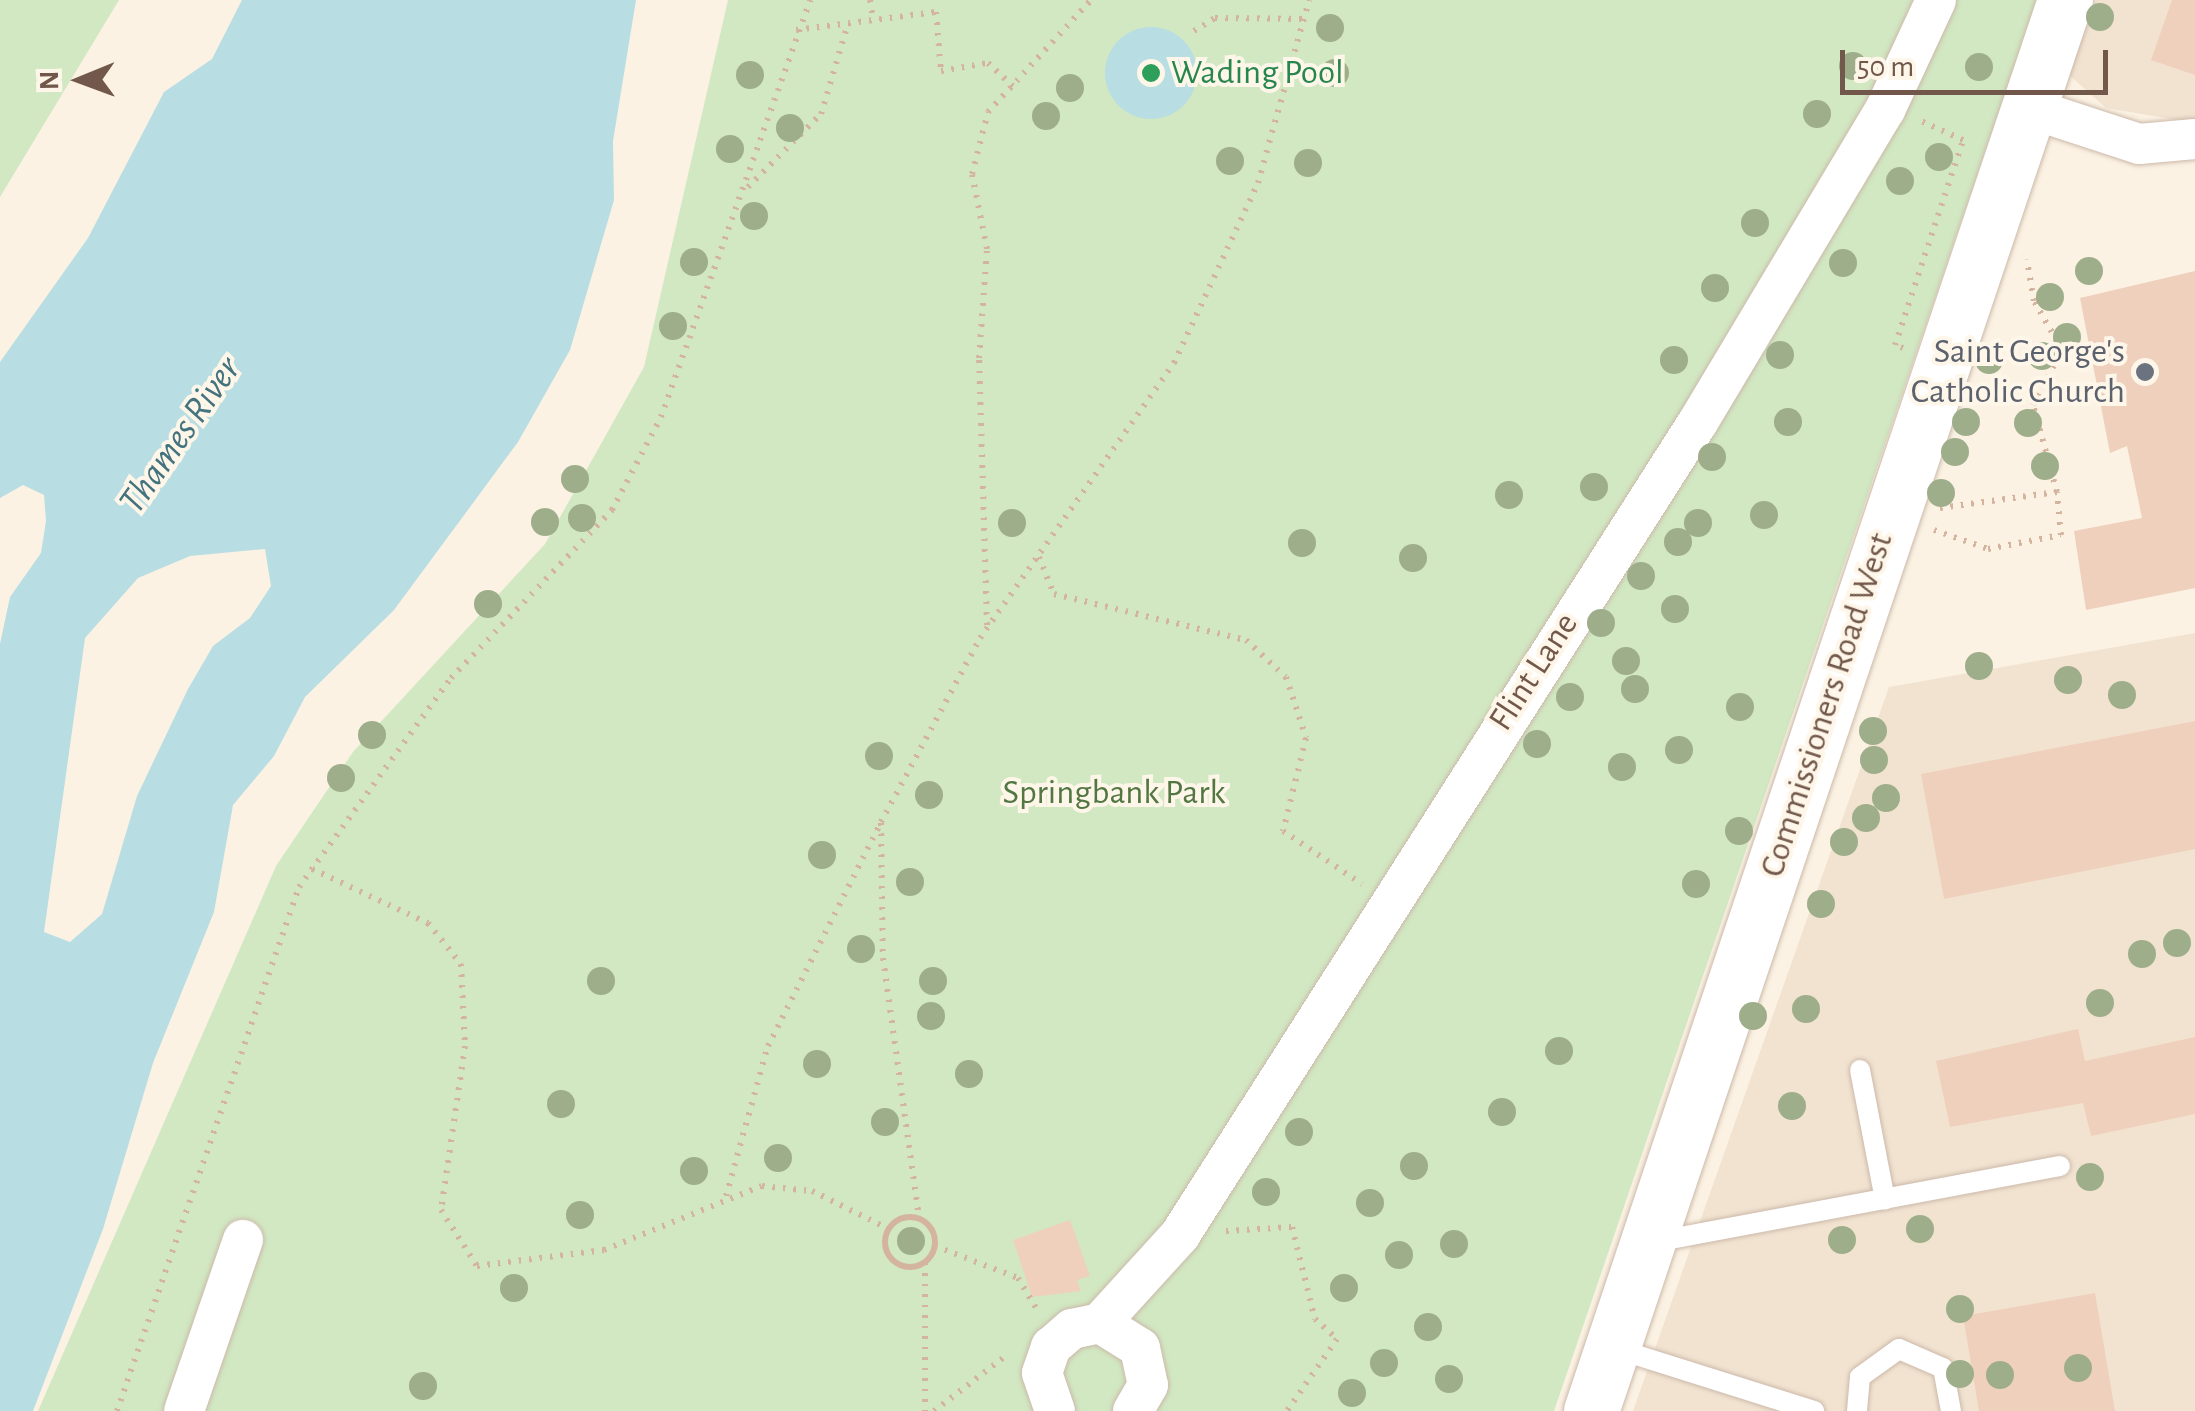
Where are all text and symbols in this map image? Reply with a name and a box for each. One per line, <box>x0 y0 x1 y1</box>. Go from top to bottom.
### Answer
north arrow <box>30 30 130 130</box>
scale bar <box>1845 30 2112 92</box>
place label: Wading Pool <box>1171 52 1344 94</box>
text: 50 m <box>1857 52 1914 82</box>
marker: Wading Pool <box>1140 62 1162 84</box>
text: N <box>36 71 64 91</box>
place label: Saint George's Catholic Church <box>1911 331 2125 413</box>
water label: Thames River <box>110 349 252 523</box>
marker: Saint George's Catholic Church <box>2134 361 2156 383</box>
street label: Commissioners Road West <box>1752 528 1902 882</box>
street label: Flint Lane <box>1480 605 1588 739</box>
park label: Springbank Park <box>1003 772 1225 814</box>

